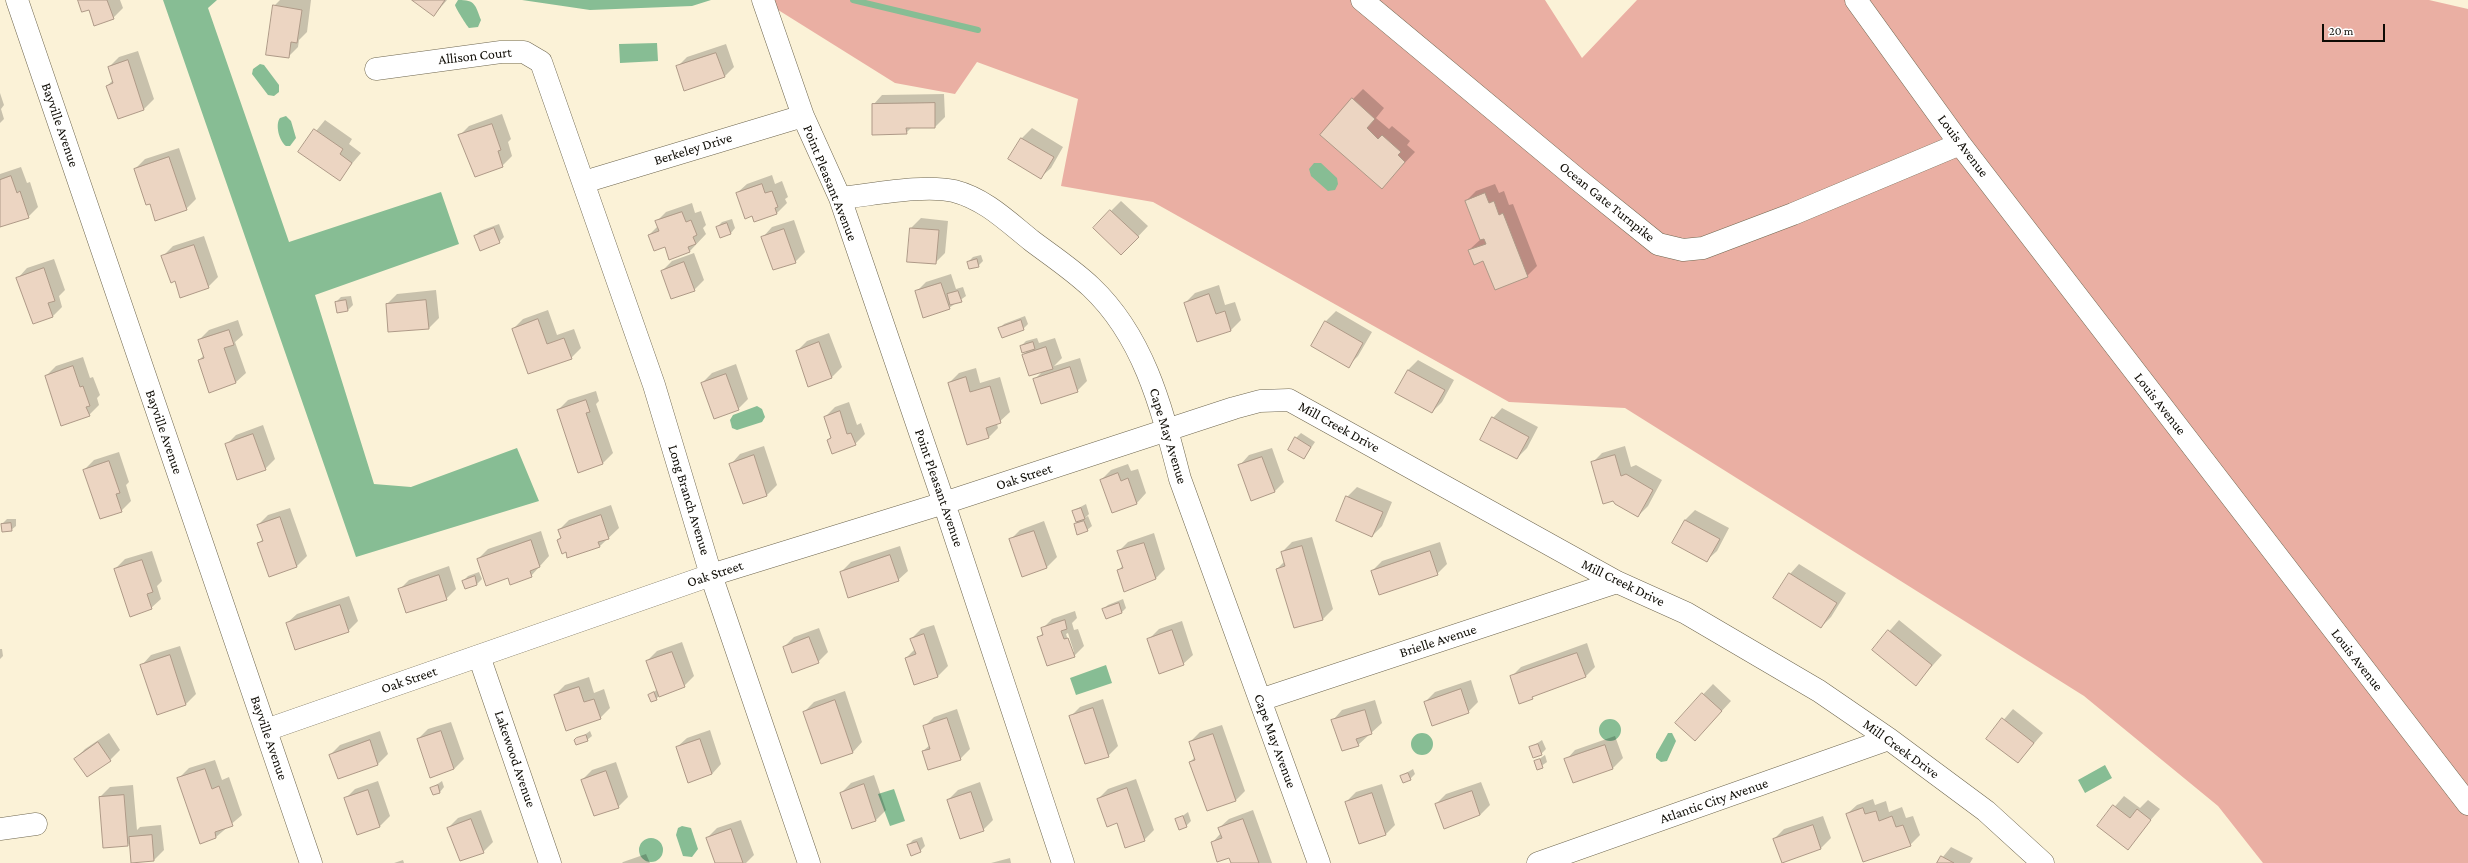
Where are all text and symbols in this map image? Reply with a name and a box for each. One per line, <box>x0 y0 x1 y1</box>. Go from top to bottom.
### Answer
scale bar <box>2324 16 2387 42</box>
text: 20 m <box>2329 24 2353 38</box>
street label: Allison Court <box>437 44 513 68</box>
street label: Bayville Avenue <box>38 81 82 169</box>
street label: Louis Avenue <box>1934 111 1992 181</box>
street label: Point Pleasant Avenue <box>799 123 861 243</box>
street label: Berkeley Drive <box>652 129 734 169</box>
street label: Ocean Gate Turnpike <box>1556 158 1658 246</box>
street label: Louis Avenue <box>2130 370 2190 438</box>
street label: Cape May Avenue <box>1145 386 1191 486</box>
street label: Bayville Avenue <box>142 388 186 476</box>
street label: Mill Creek Drive <box>1295 398 1383 456</box>
street label: Point Pleasant Avenue <box>911 427 967 549</box>
street label: Long Branch Avenue <box>664 443 714 557</box>
street label: Oak Street <box>994 460 1054 494</box>
street label: Mill Creek Drive <box>1579 556 1667 610</box>
street label: Oak Street <box>685 557 745 591</box>
street label: Brielle Avenue <box>1397 621 1479 661</box>
street label: Louis Avenue <box>2327 626 2387 694</box>
street label: Oak Street <box>379 663 439 697</box>
street label: Cape May Avenue <box>1250 692 1300 790</box>
street label: Bayville Avenue <box>247 694 291 782</box>
street label: Lakewood Avenue <box>491 708 539 810</box>
street label: Mill Creek Drive <box>1860 716 1942 782</box>
street label: Atlantic City Avenue <box>1658 775 1770 827</box>

